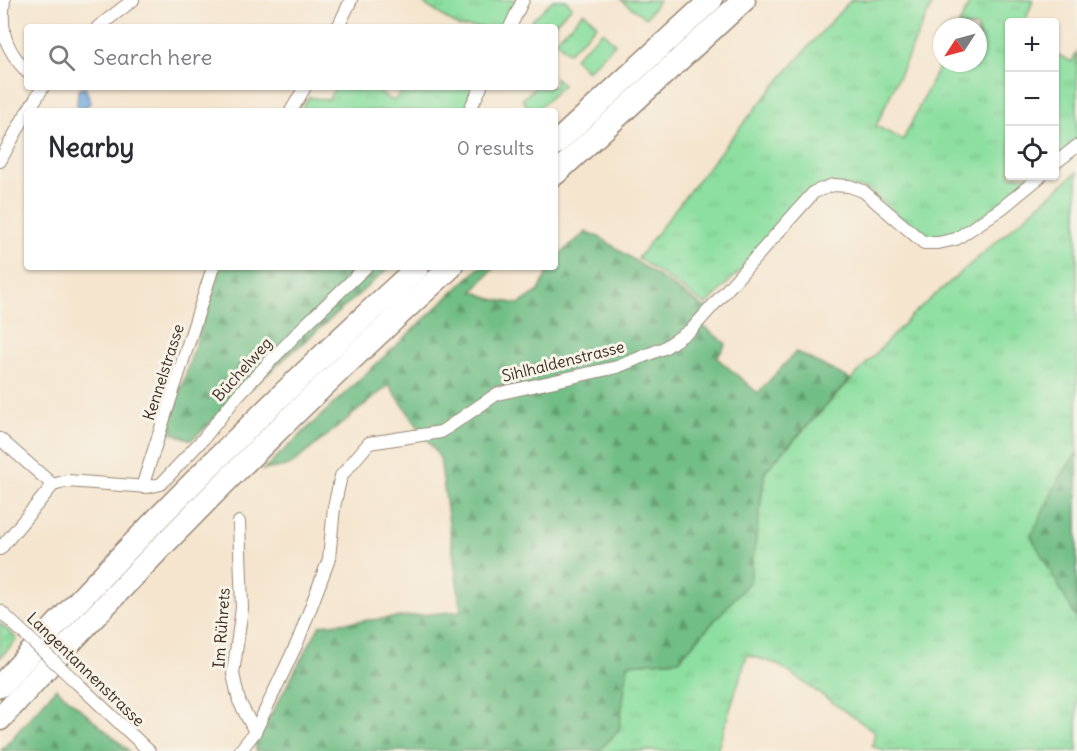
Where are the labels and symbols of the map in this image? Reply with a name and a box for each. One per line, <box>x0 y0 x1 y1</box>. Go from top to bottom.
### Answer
north arrow <box>933 18 987 72</box>
street label: Kennelstrasse <box>138 321 188 423</box>
street label: Büchelweg <box>208 333 276 405</box>
street label: Sihlhaldenstrasse <box>500 336 626 386</box>
street label: Im Rührets <box>208 587 234 669</box>
street label: Langentannenstrasse <box>23 608 149 730</box>

